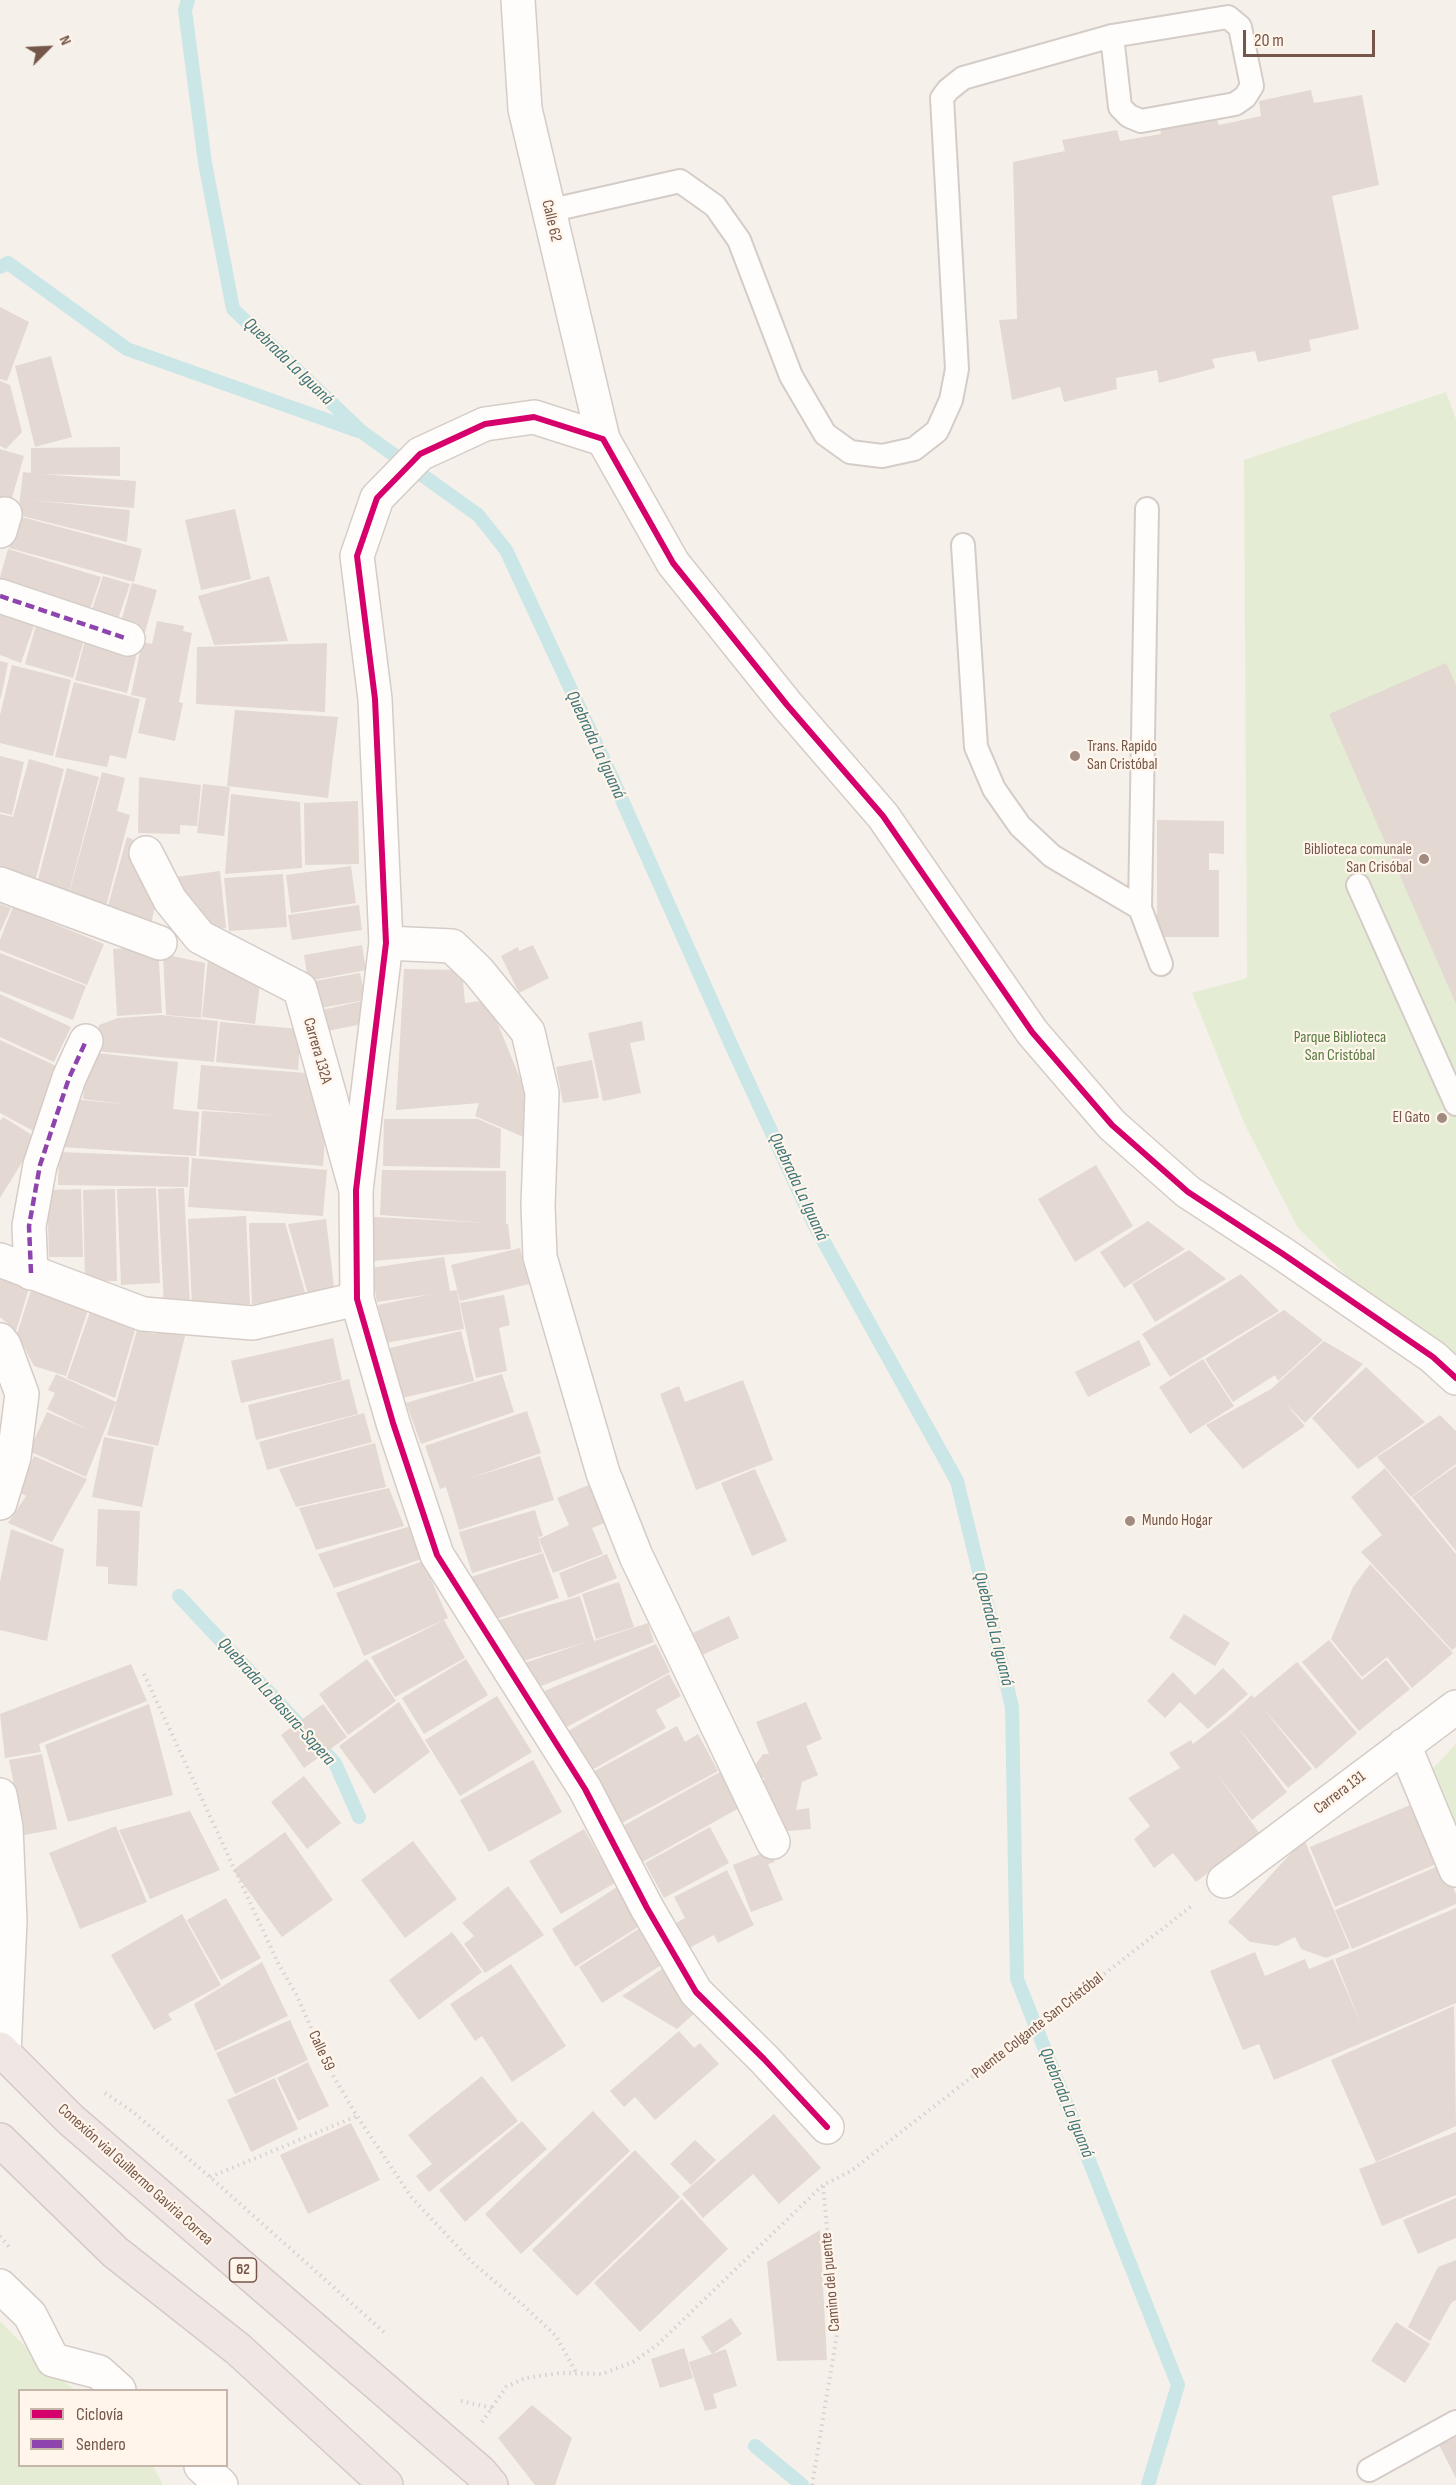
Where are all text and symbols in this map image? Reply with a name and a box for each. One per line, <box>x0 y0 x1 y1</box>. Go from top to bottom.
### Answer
north arrow <box>18 18 78 78</box>
scale bar <box>1246 18 1378 56</box>
text: 20 m <box>1254 30 1284 51</box>
text: N <box>54 33 75 48</box>
street label: Calle 62 <box>537 198 565 244</box>
water label: Quebrada La Iguaná <box>239 314 337 410</box>
water label: Quebrada La Iguaná <box>561 688 629 802</box>
place label: Trans. Rapido San Cristóbal <box>1087 737 1158 775</box>
marker: Trans. Rapido San Cristóbal <box>1068 749 1082 763</box>
place label: Biblioteca comunale San Crisóbal <box>1304 840 1412 878</box>
marker: Biblioteca comunale San Crisóbal <box>1417 852 1431 866</box>
street label: Carrera 132A <box>298 1016 336 1086</box>
park label: Parque Biblioteca San Cristóbal <box>1294 1028 1386 1066</box>
place label: El Gato <box>1392 1108 1430 1128</box>
marker: El Gato <box>1435 1111 1449 1125</box>
water label: Quebrada La Iguaná <box>764 1130 832 1244</box>
place label: Mundo Hogar <box>1142 1511 1213 1531</box>
marker: Mundo Hogar <box>1123 1514 1137 1528</box>
water label: Quebrada La Iguaná <box>968 1570 1018 1688</box>
water label: Quebrada La Basura-Sapera <box>213 1634 339 1770</box>
street label: Carrera 131 <box>1310 1767 1370 1819</box>
street label: Puente Colgante San Cristóbal <box>969 1969 1107 2083</box>
street label: Calle 59 <box>303 2028 339 2074</box>
water label: Quebrada La Iguaná <box>1034 2045 1098 2161</box>
street label: Conexión vial Guillermo Gaviria Correa <box>53 2100 217 2250</box>
street label: Camino del puente <box>817 2232 845 2332</box>
road number: 62 <box>230 2258 256 2282</box>
legend <box>18 2389 228 2467</box>
text: Ciclovía <box>76 2404 123 2425</box>
text: Sendero <box>76 2434 126 2455</box>

